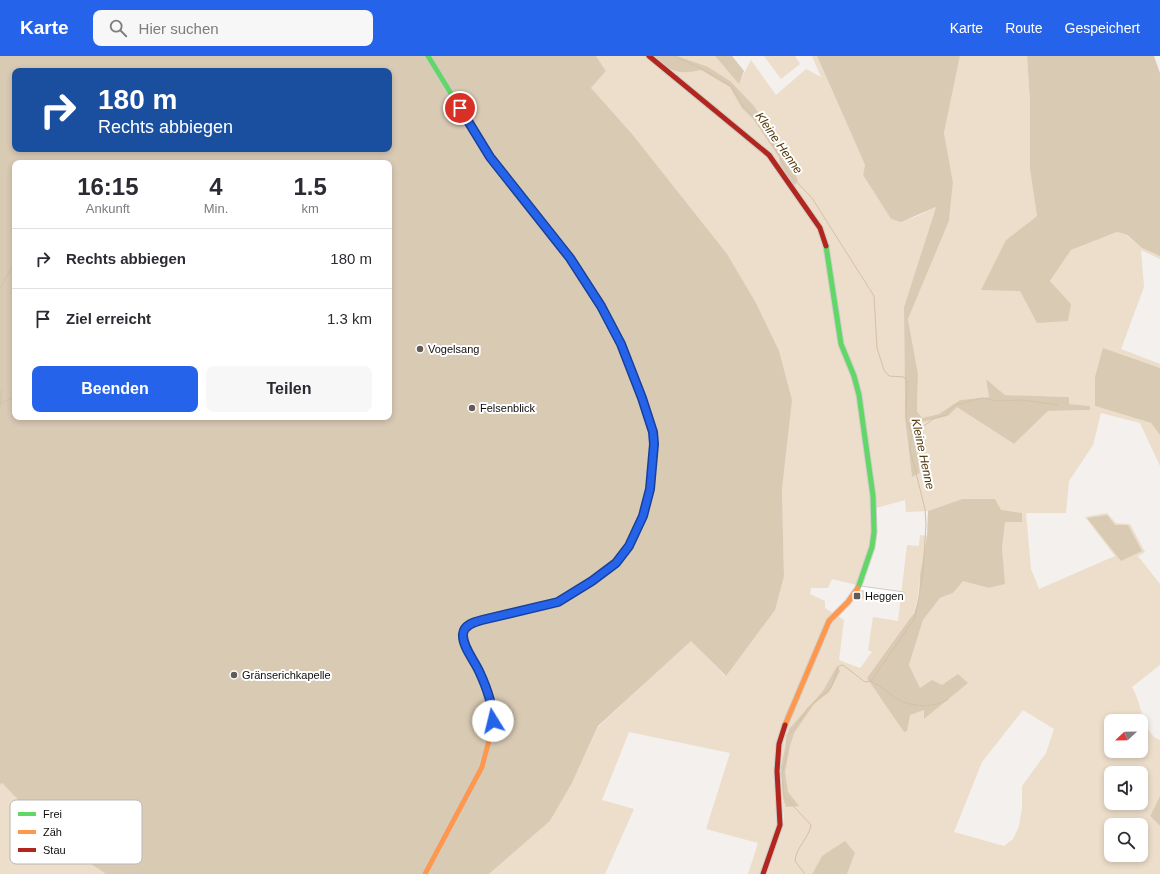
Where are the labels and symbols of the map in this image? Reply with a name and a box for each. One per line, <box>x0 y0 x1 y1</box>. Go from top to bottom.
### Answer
pin <box>443 91 477 125</box>
water label: Kleine Henne <box>753 109 806 177</box>
place label: Vogelsang <box>428 343 479 355</box>
marker: Vogelsang <box>415 344 425 354</box>
place label: Felsenblick <box>480 402 536 414</box>
marker: Felsenblick <box>467 403 477 413</box>
water label: Kleine Henne <box>909 417 937 491</box>
place label: Heggen <box>865 590 904 602</box>
marker: Heggen <box>852 591 862 601</box>
place label: Gränserichkapelle <box>242 669 331 681</box>
marker: Gränserichkapelle <box>229 670 239 680</box>
position arrow <box>472 700 514 742</box>
north arrow <box>1104 714 1148 758</box>
legend <box>10 800 142 864</box>
text: Frei <box>43 808 62 820</box>
text: Zäh <box>43 826 62 838</box>
text: Stau <box>43 844 66 856</box>

